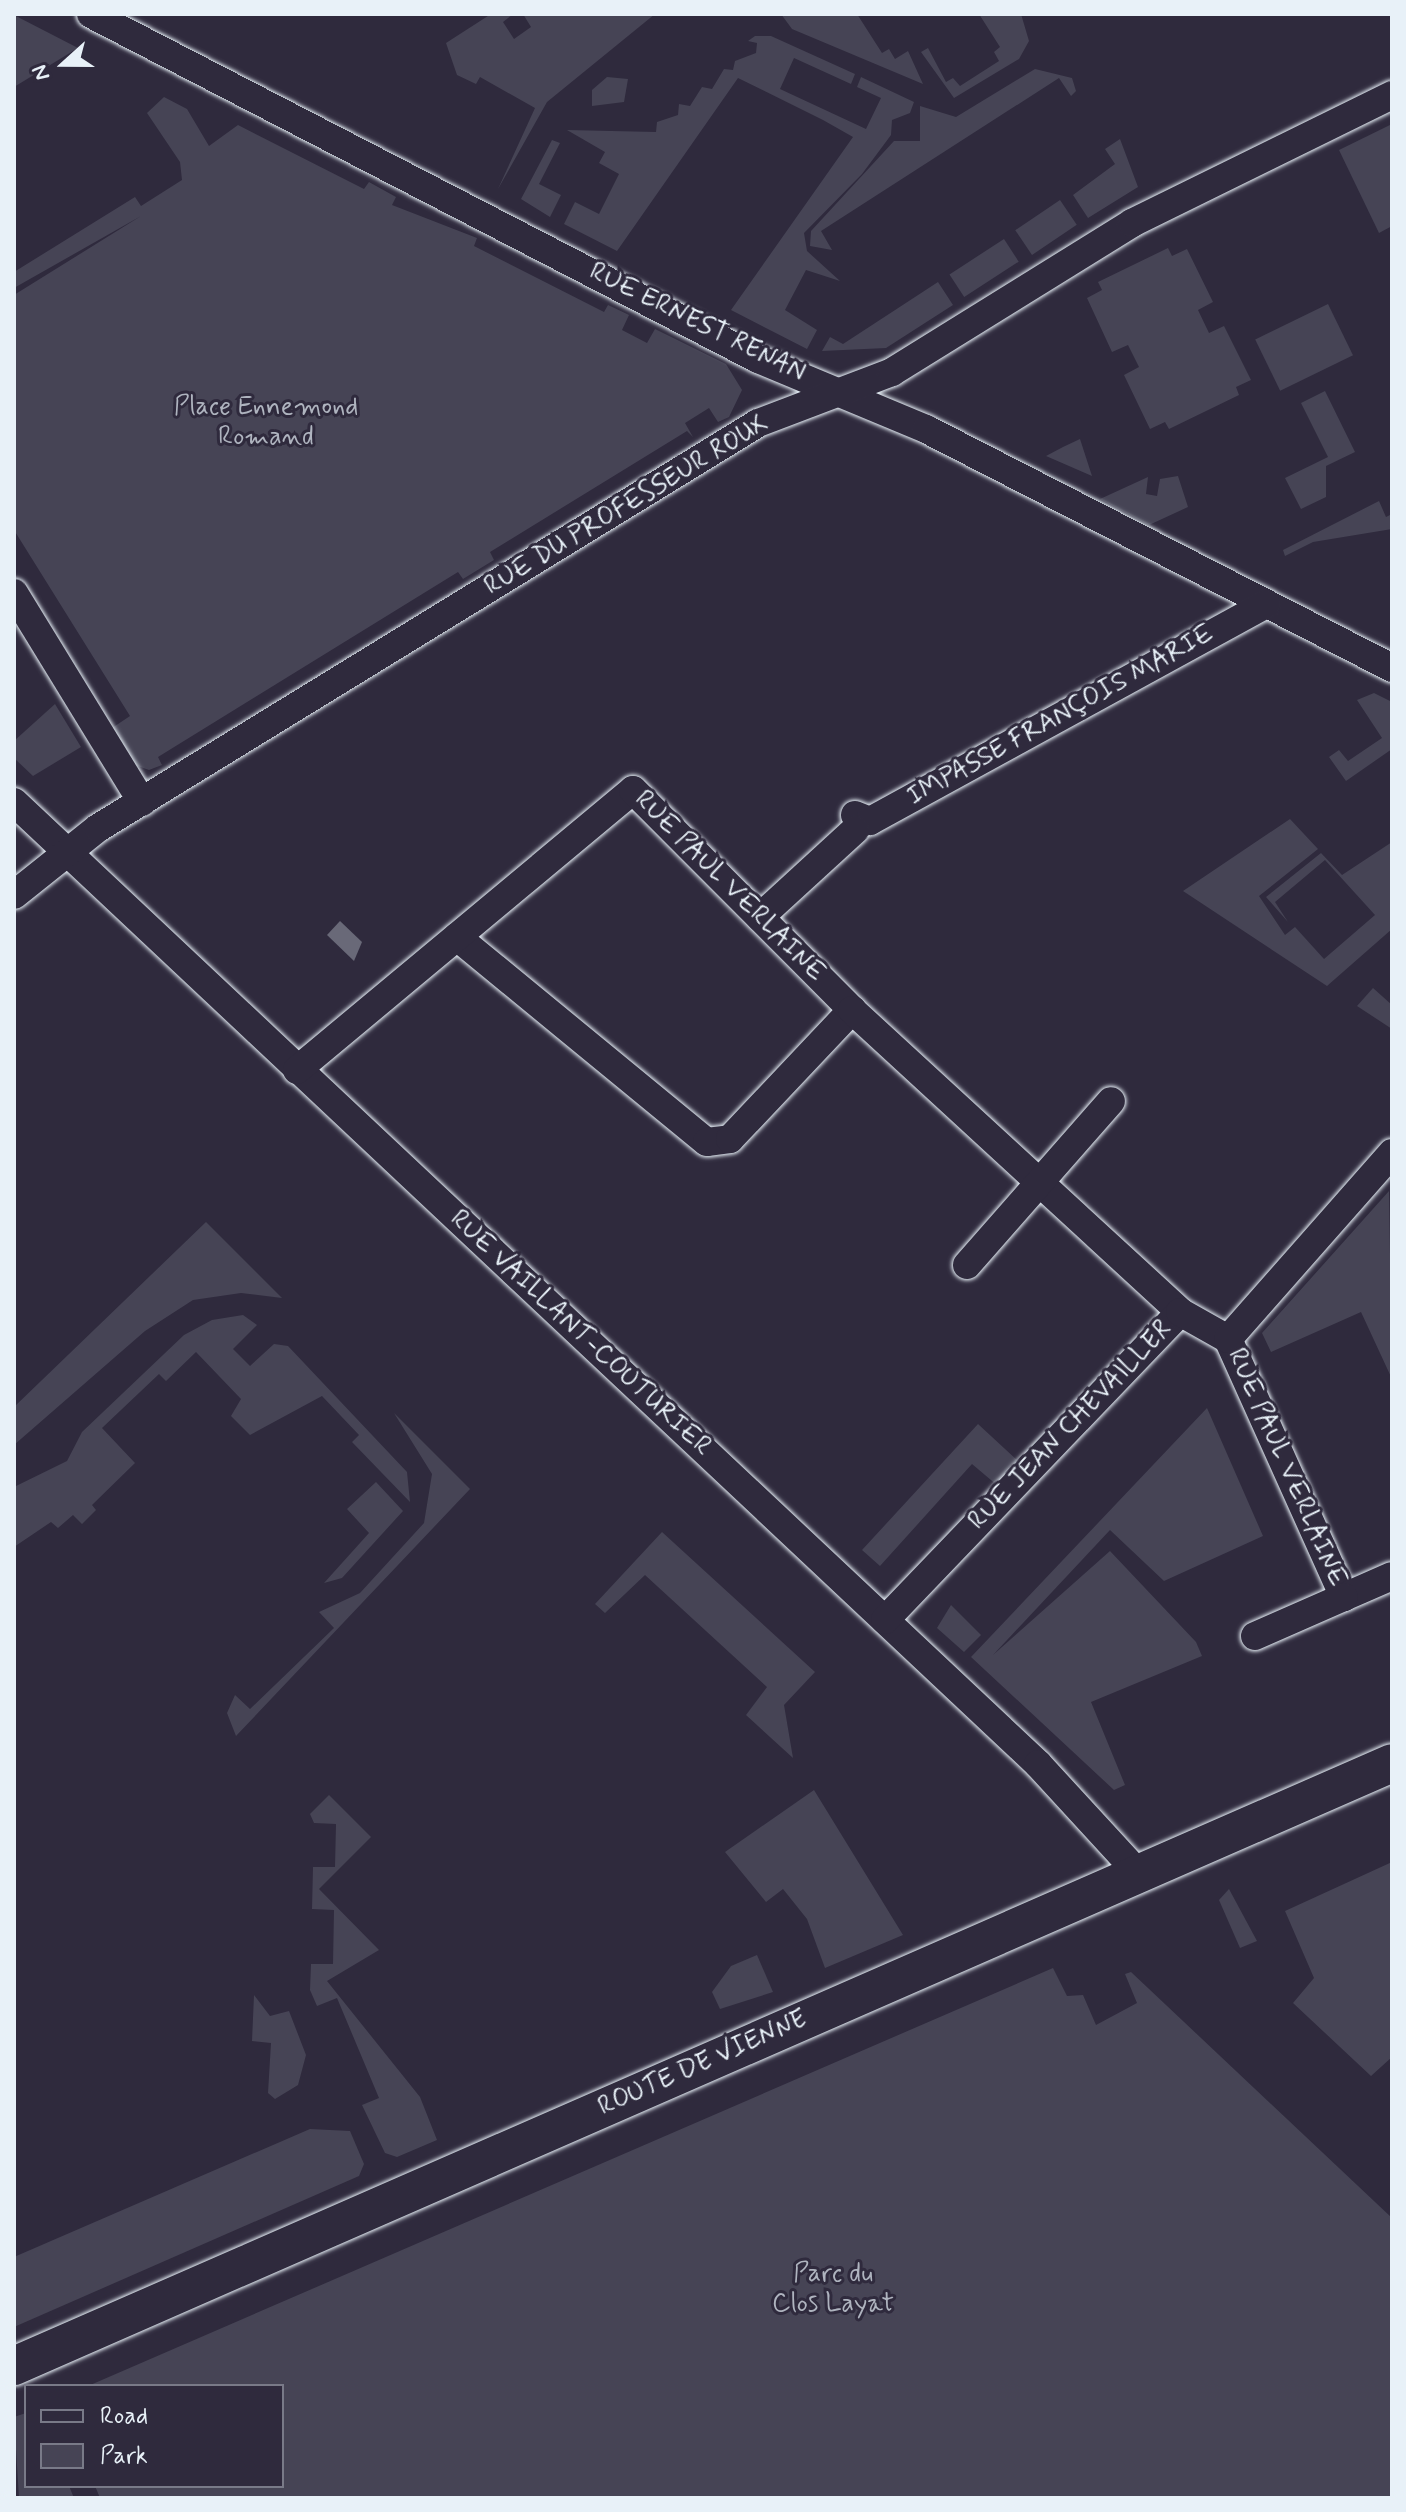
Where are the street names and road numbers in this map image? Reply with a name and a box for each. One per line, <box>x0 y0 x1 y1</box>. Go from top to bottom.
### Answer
street label: RUE ERNEST RENAN <box>582 256 812 390</box>
street label: RUE DU PROFESSEUR ROUX <box>477 407 777 605</box>
street label: IMPASSE FRANÇOIS MARIE <box>907 621 1215 811</box>
street label: RUE PAUL VERLAINE <box>632 790 826 984</box>
street label: RUE VAILLANT-COUTURIER <box>442 1204 718 1464</box>
street label: RUE JEAN CHEVAILLER <box>962 1314 1180 1538</box>
street label: RUE PAUL VERLAINE <box>1222 1350 1350 1586</box>
street label: ROUTE DE VIENNE <box>593 2004 813 2124</box>

